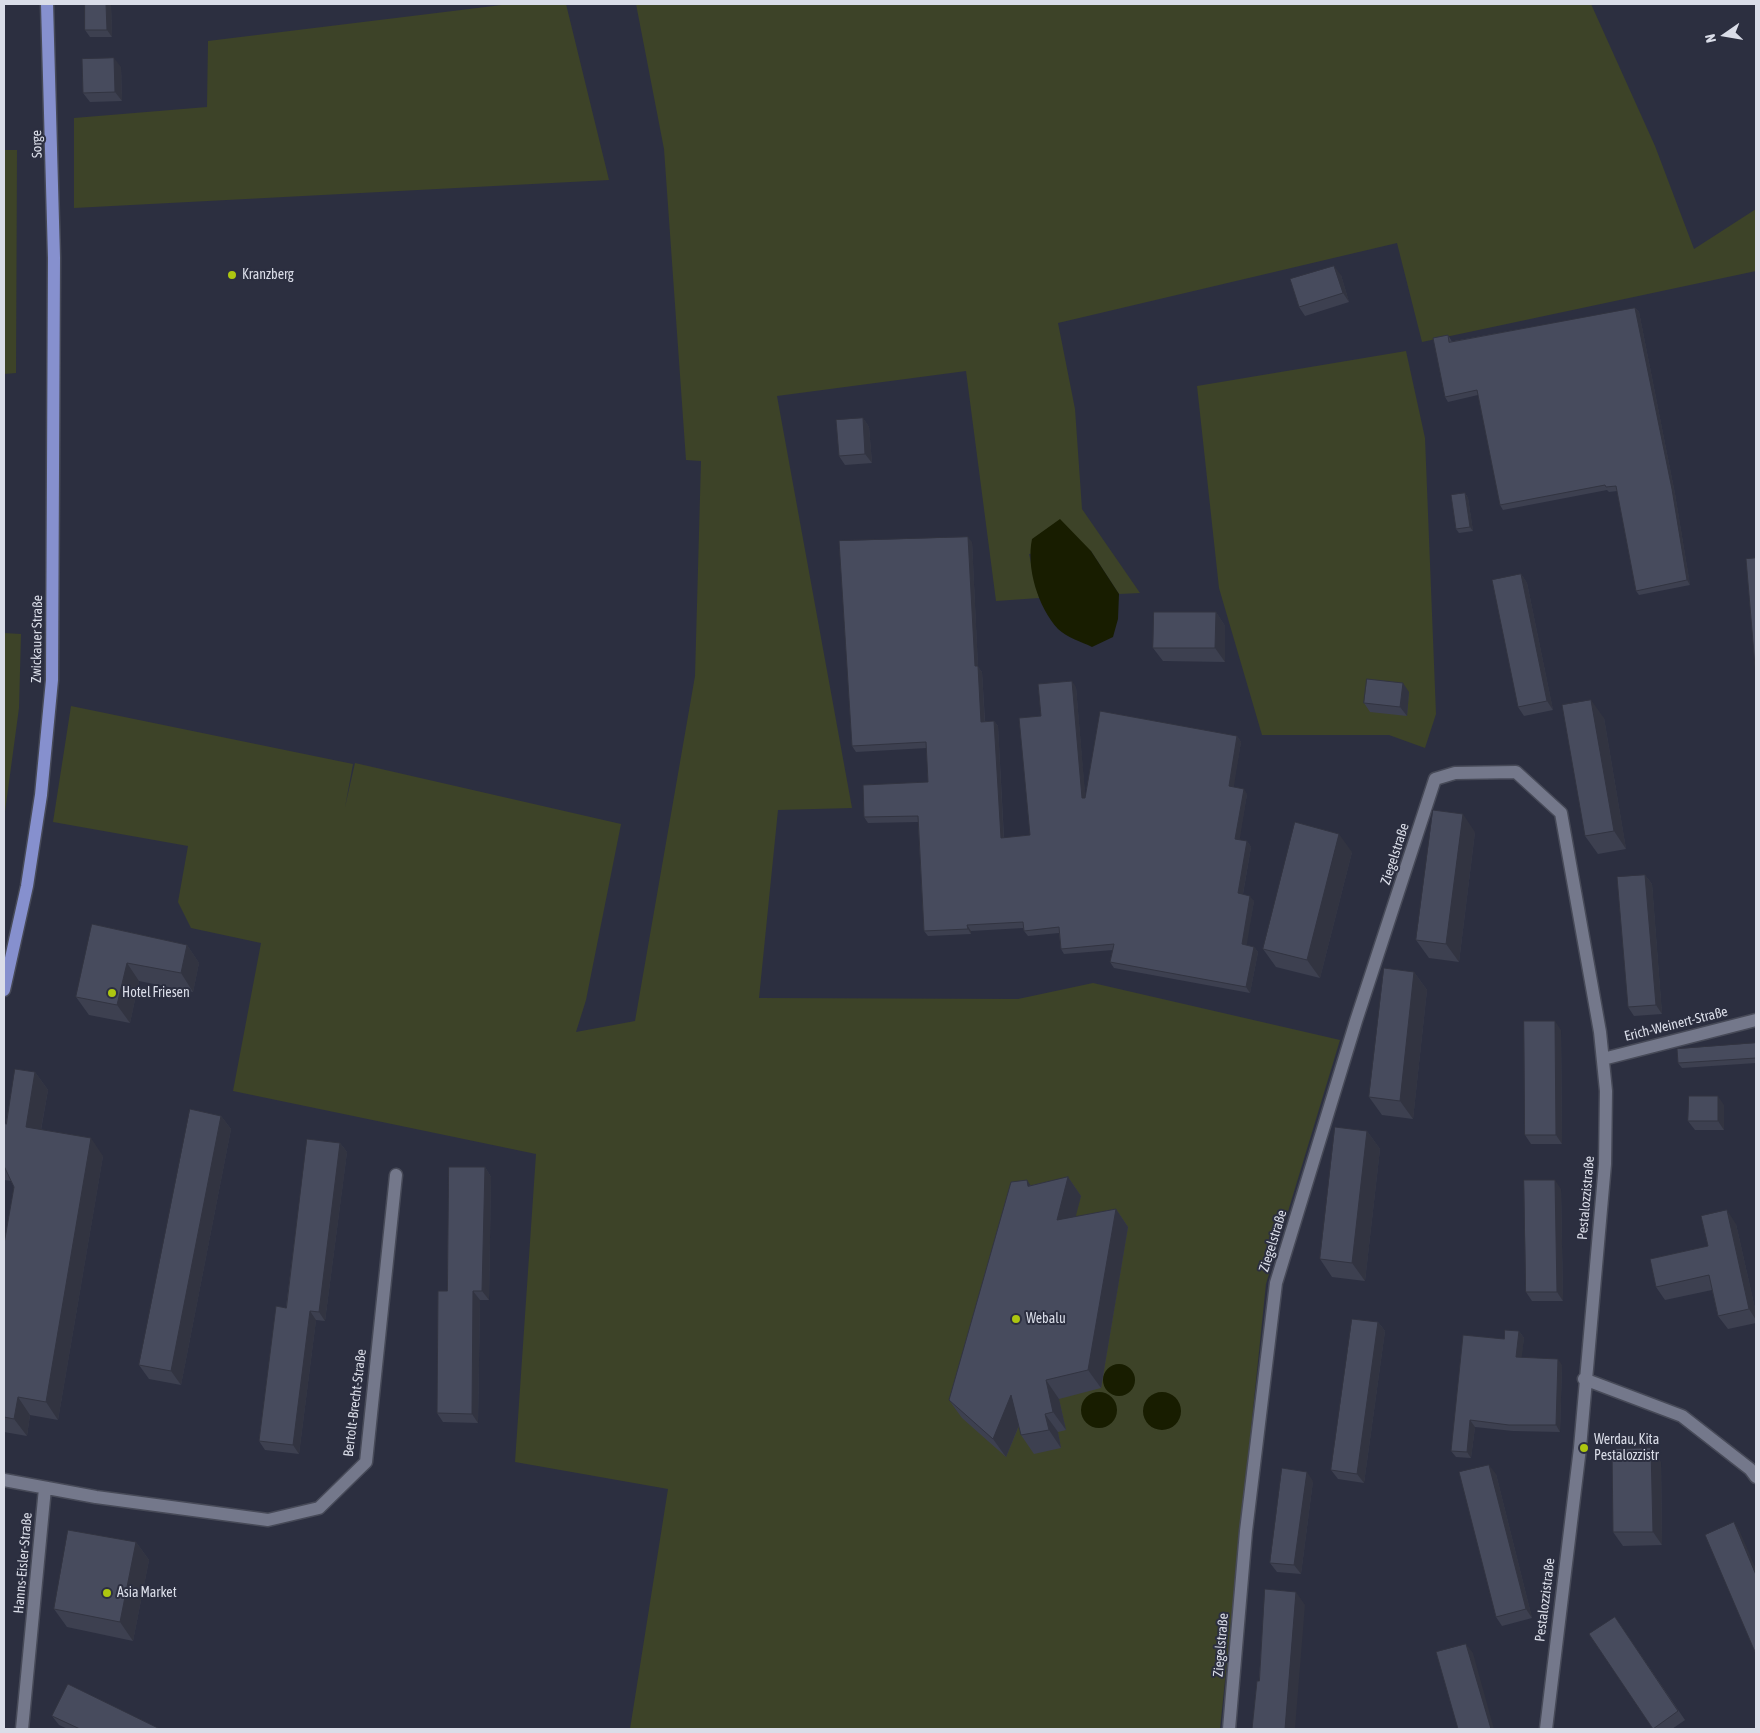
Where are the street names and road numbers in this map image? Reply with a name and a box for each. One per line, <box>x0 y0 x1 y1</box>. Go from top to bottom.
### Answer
street label: Sorge <box>28 130 46 158</box>
street label: Zwickauer Straße <box>28 595 46 683</box>
street label: Ziegelstraße <box>1377 821 1413 887</box>
street label: Erich-Weinert-Straße <box>1623 1003 1729 1045</box>
street label: Pestalozzistraße <box>1574 1155 1598 1241</box>
street label: Ziegelstraße <box>1256 1208 1290 1274</box>
street label: Bertolt-Brecht-Straße <box>340 1348 370 1458</box>
street label: Hanns-Eisler-Straße <box>10 1512 36 1614</box>
street label: Pestalozzistraße <box>1532 1557 1558 1643</box>
street label: Ziegelstraße <box>1210 1612 1232 1678</box>

